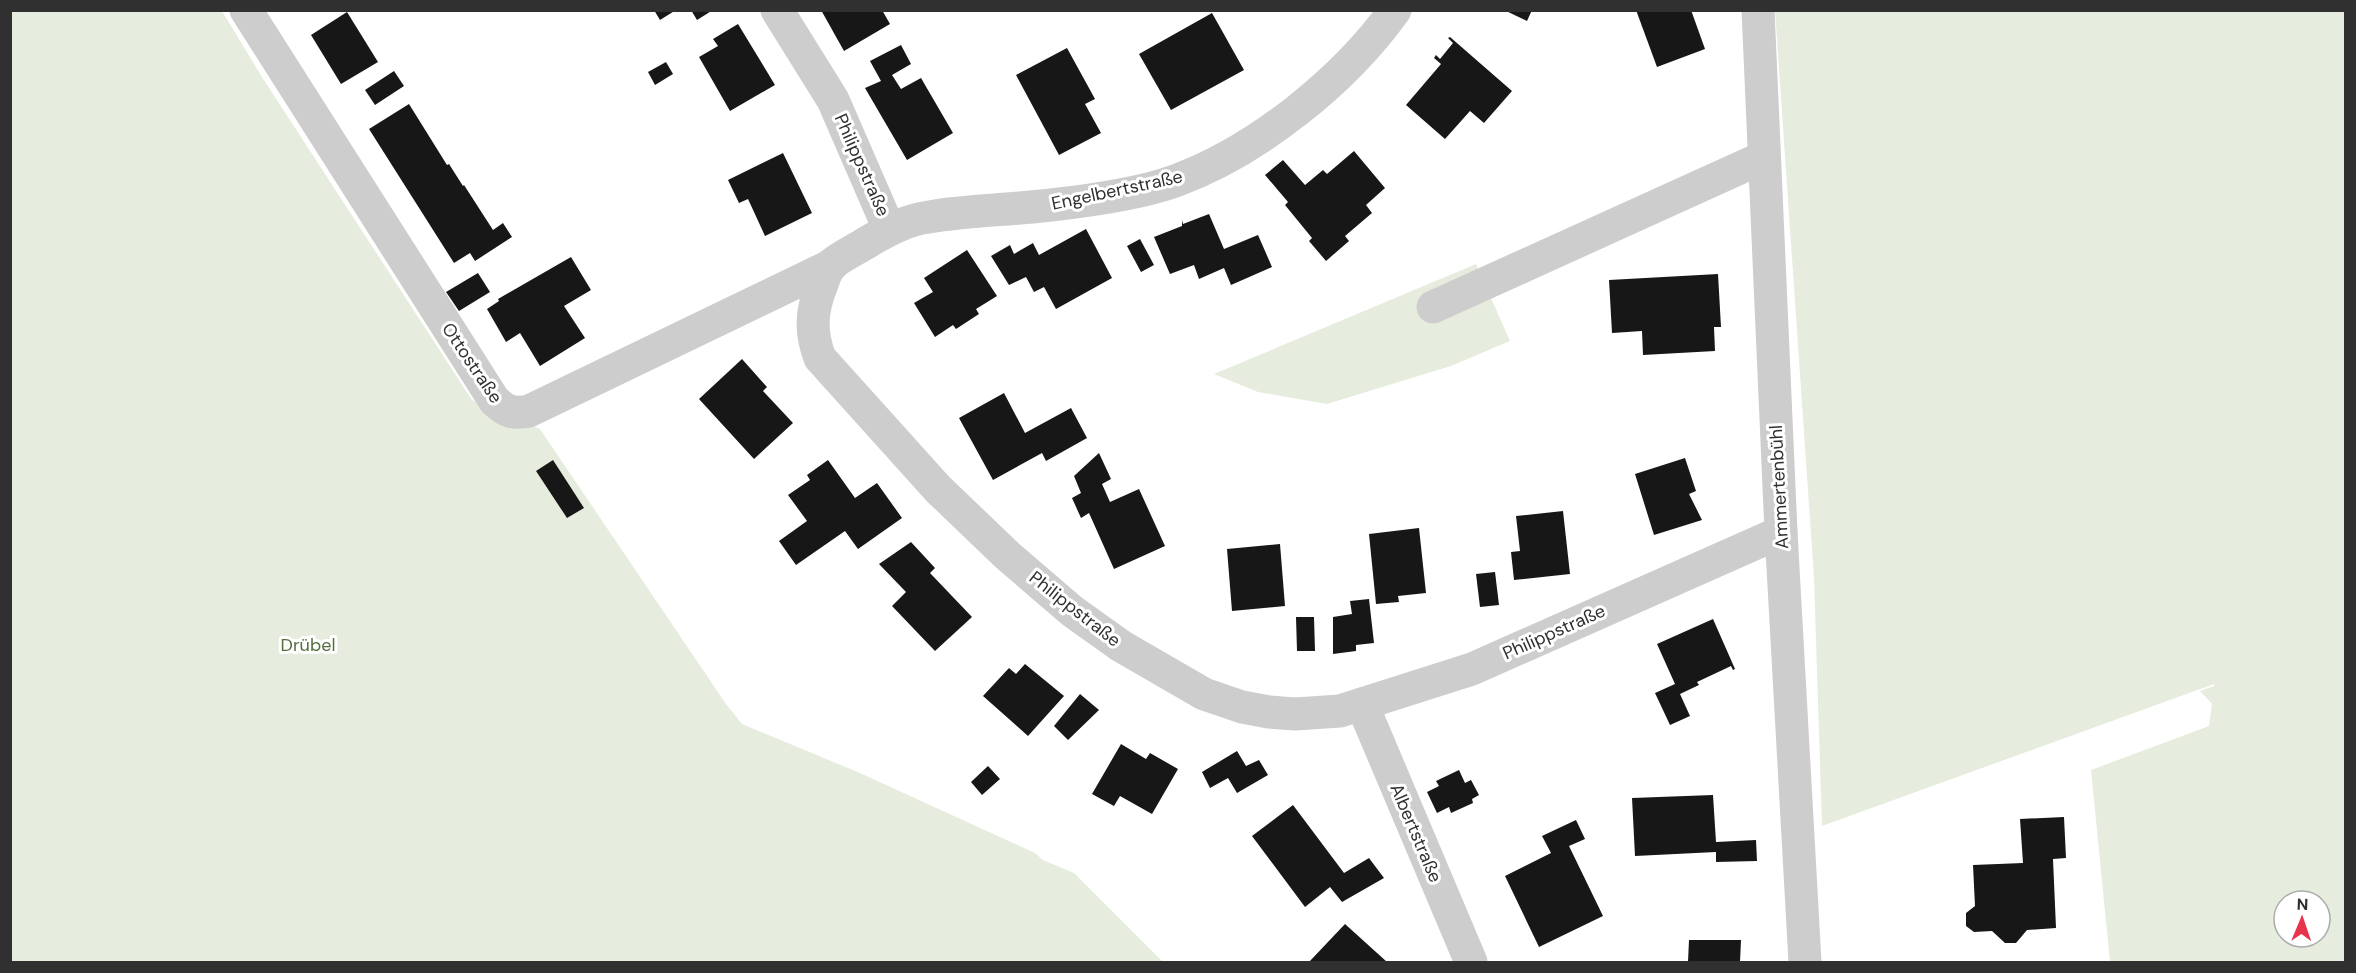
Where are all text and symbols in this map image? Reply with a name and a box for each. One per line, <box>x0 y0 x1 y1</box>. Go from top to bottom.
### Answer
street label: Philippstraße <box>829 110 895 220</box>
street label: Engelbertstraße <box>1049 164 1185 216</box>
street label: Ottostraße <box>436 318 508 408</box>
street label: Ammertenbühl <box>1764 424 1794 550</box>
street label: Philippstraße <box>1024 566 1126 652</box>
street label: Philippstraße <box>1499 599 1609 665</box>
park label: Drübel <box>281 633 335 657</box>
street label: Albertstraße <box>1384 780 1448 886</box>
north arrow <box>2272 889 2332 949</box>
text: N <box>2296 894 2309 915</box>

